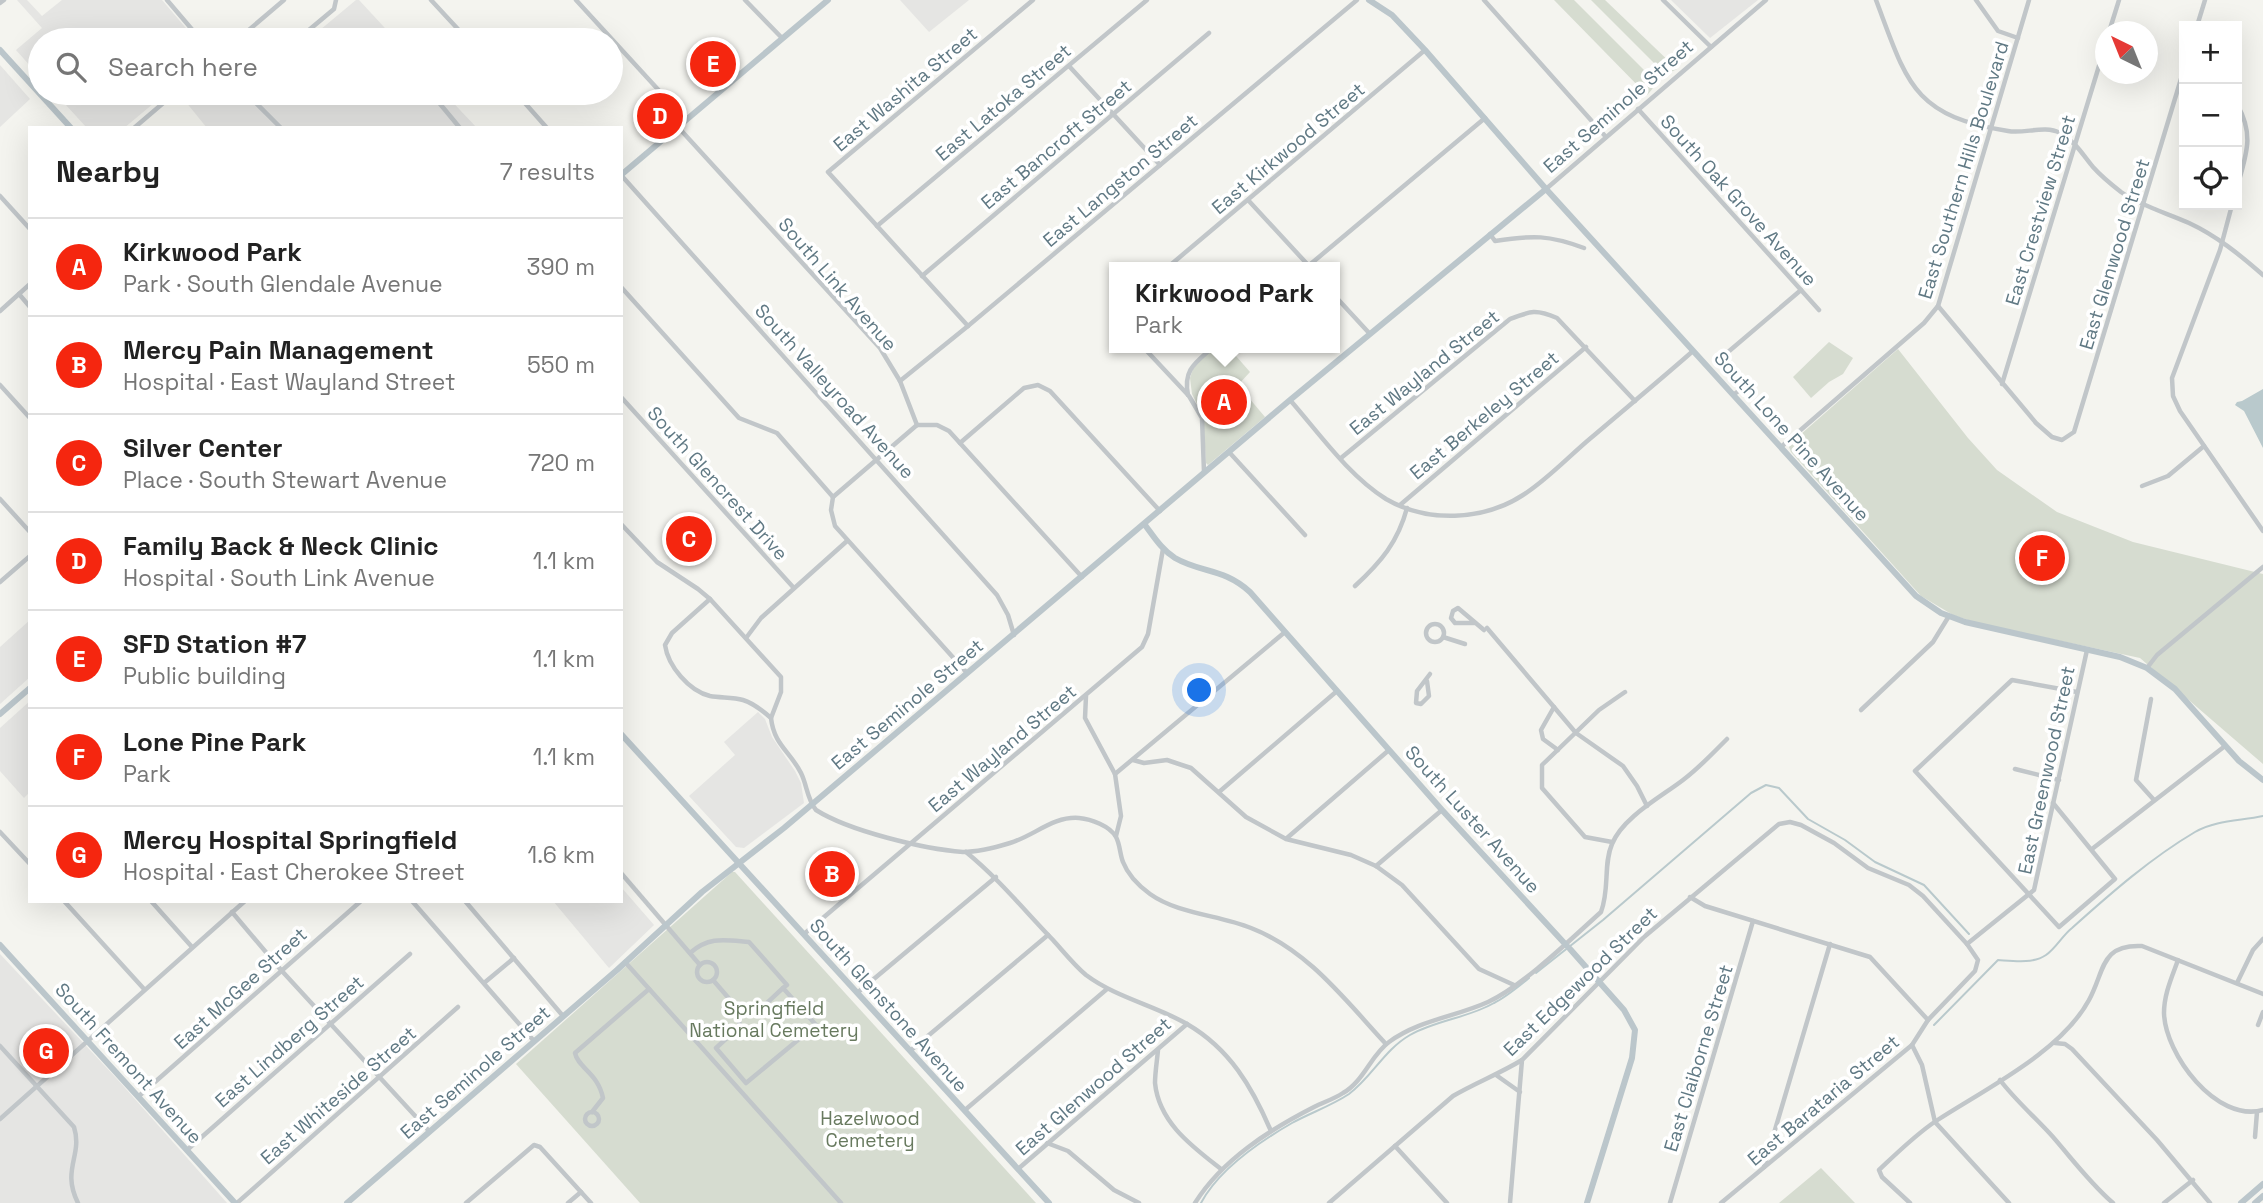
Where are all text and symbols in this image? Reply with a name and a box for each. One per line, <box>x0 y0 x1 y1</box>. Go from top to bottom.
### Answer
north arrow <box>2095 21 2158 84</box>
map controls <box>2179 21 2242 210</box>
button: + <box>2179 21 2242 84</box>
street label: East Washita Street <box>828 22 983 157</box>
search box <box>28 28 623 105</box>
street label: East Seminole Street <box>1538 34 1699 178</box>
pin: E <box>690 38 736 90</box>
street label: East Latoka Street <box>930 38 1076 166</box>
street label: East Southern Hills Boulevard <box>1912 38 2015 302</box>
icon: search <box>52 48 90 86</box>
text: Search here <box>108 50 258 84</box>
street label: East Bancroft Street <box>976 74 1137 215</box>
street label: East Kirkwood Street <box>1207 77 1370 220</box>
button: − <box>2179 84 2242 147</box>
pin: D <box>637 90 683 142</box>
street label: East Langston Street <box>1038 108 1203 253</box>
street label: South Oak Grove Avenue <box>1655 109 1822 291</box>
street label: East Crestview Street <box>2000 112 2081 308</box>
button: locate <box>2179 147 2242 210</box>
text: Nearby <box>56 152 160 191</box>
street label: East Glenwood Street <box>2073 156 2155 353</box>
text: 7 results <box>500 157 595 187</box>
street label: South Link Avenue <box>773 212 902 356</box>
text: Kirkwood Park <box>123 235 302 269</box>
text: A <box>72 252 86 282</box>
text: 390 m <box>527 252 595 282</box>
popup <box>1109 262 1340 353</box>
text: Park · South Glendale Avenue <box>123 269 443 299</box>
text: Kirkwood Park <box>1135 276 1314 310</box>
street label: South Valleyroad Avenue <box>749 298 920 484</box>
street label: East Wayland Street <box>1344 304 1504 441</box>
text: Park <box>1135 310 1183 340</box>
text: Mercy Pain Management <box>123 333 434 367</box>
street label: East Berkeley Street <box>1405 346 1564 485</box>
street label: South Lone Pine Avenue <box>1708 346 1875 527</box>
text: B <box>71 350 87 380</box>
text: 550 m <box>527 350 595 380</box>
text: Hospital · East Wayland Street <box>123 367 456 397</box>
pin: A <box>1201 376 1247 428</box>
street label: South Glencrest Drive <box>642 401 793 566</box>
text: Silver Center <box>123 431 282 465</box>
text: C <box>72 448 86 478</box>
text: 720 m <box>528 448 595 478</box>
text: Place · South Stewart Avenue <box>123 465 447 495</box>
pin: C <box>666 513 712 565</box>
text: Family Back & Neck Clinic <box>123 529 439 563</box>
pin: F <box>2019 532 2065 584</box>
text: D <box>71 546 87 576</box>
text: 1.1 km <box>533 546 595 576</box>
text: Hospital · South Link Avenue <box>123 563 435 593</box>
text: SFD Station #7 <box>123 627 307 661</box>
street label: East Seminole Street <box>826 633 989 775</box>
text: E <box>73 644 85 674</box>
text: 1.1 km <box>533 644 595 674</box>
text: Public building <box>123 661 286 691</box>
street label: East Greenwood Street <box>2012 664 2081 876</box>
your location <box>1182 673 1216 707</box>
street label: East Wayland Street <box>923 679 1082 818</box>
text: Lone Pine Park <box>123 725 306 759</box>
street label: South Luster Avenue <box>1400 740 1546 899</box>
text: F <box>73 742 85 772</box>
text: 1.1 km <box>533 742 595 772</box>
text: Park <box>123 759 171 789</box>
text: Mercy Hospital Springfield <box>123 823 457 857</box>
text: G <box>71 840 87 870</box>
text: 1.6 km <box>528 840 595 870</box>
pin: B <box>809 848 855 900</box>
text: Hospital · East Cherokee Street <box>123 857 465 887</box>
street label: East Edgewood Street <box>1498 901 1663 1062</box>
street label: South Glenstone Avenue <box>804 913 973 1097</box>
street label: East McGee Street <box>169 922 312 1055</box>
street label: East Claiborne Street <box>1658 962 1739 1155</box>
street label: East Lindberg Street <box>210 970 369 1113</box>
street label: South Fremont Avenue <box>50 977 208 1149</box>
park label: Springfield National Cemetery <box>689 996 859 1043</box>
street label: East Seminole Street <box>395 1000 556 1144</box>
street label: East Glenwood Street <box>1010 1012 1176 1161</box>
street label: East Whiteside Street <box>255 1021 421 1170</box>
pin: G <box>23 1025 69 1077</box>
street label: East Barataria Street <box>1742 1029 1904 1171</box>
park label: Hazelwood Cemetery <box>820 1106 920 1153</box>

